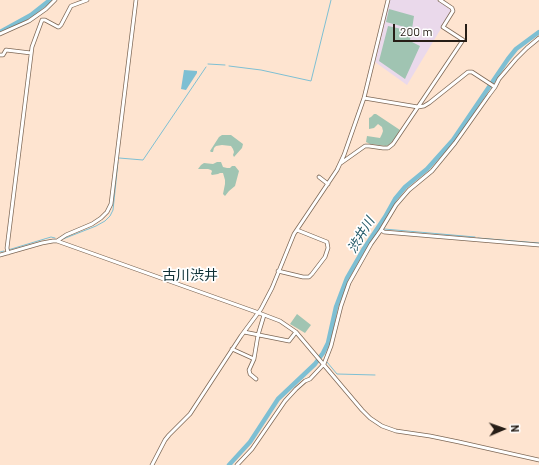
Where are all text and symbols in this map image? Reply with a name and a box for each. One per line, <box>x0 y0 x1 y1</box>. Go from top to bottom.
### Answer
scale bar <box>395 16 469 42</box>
text: 200 m <box>400 24 432 38</box>
water label: 渋井川 <box>344 214 378 256</box>
district label: 古川渋井 <box>162 267 218 283</box>
north arrow <box>483 409 523 449</box>
text: N <box>509 425 522 432</box>

